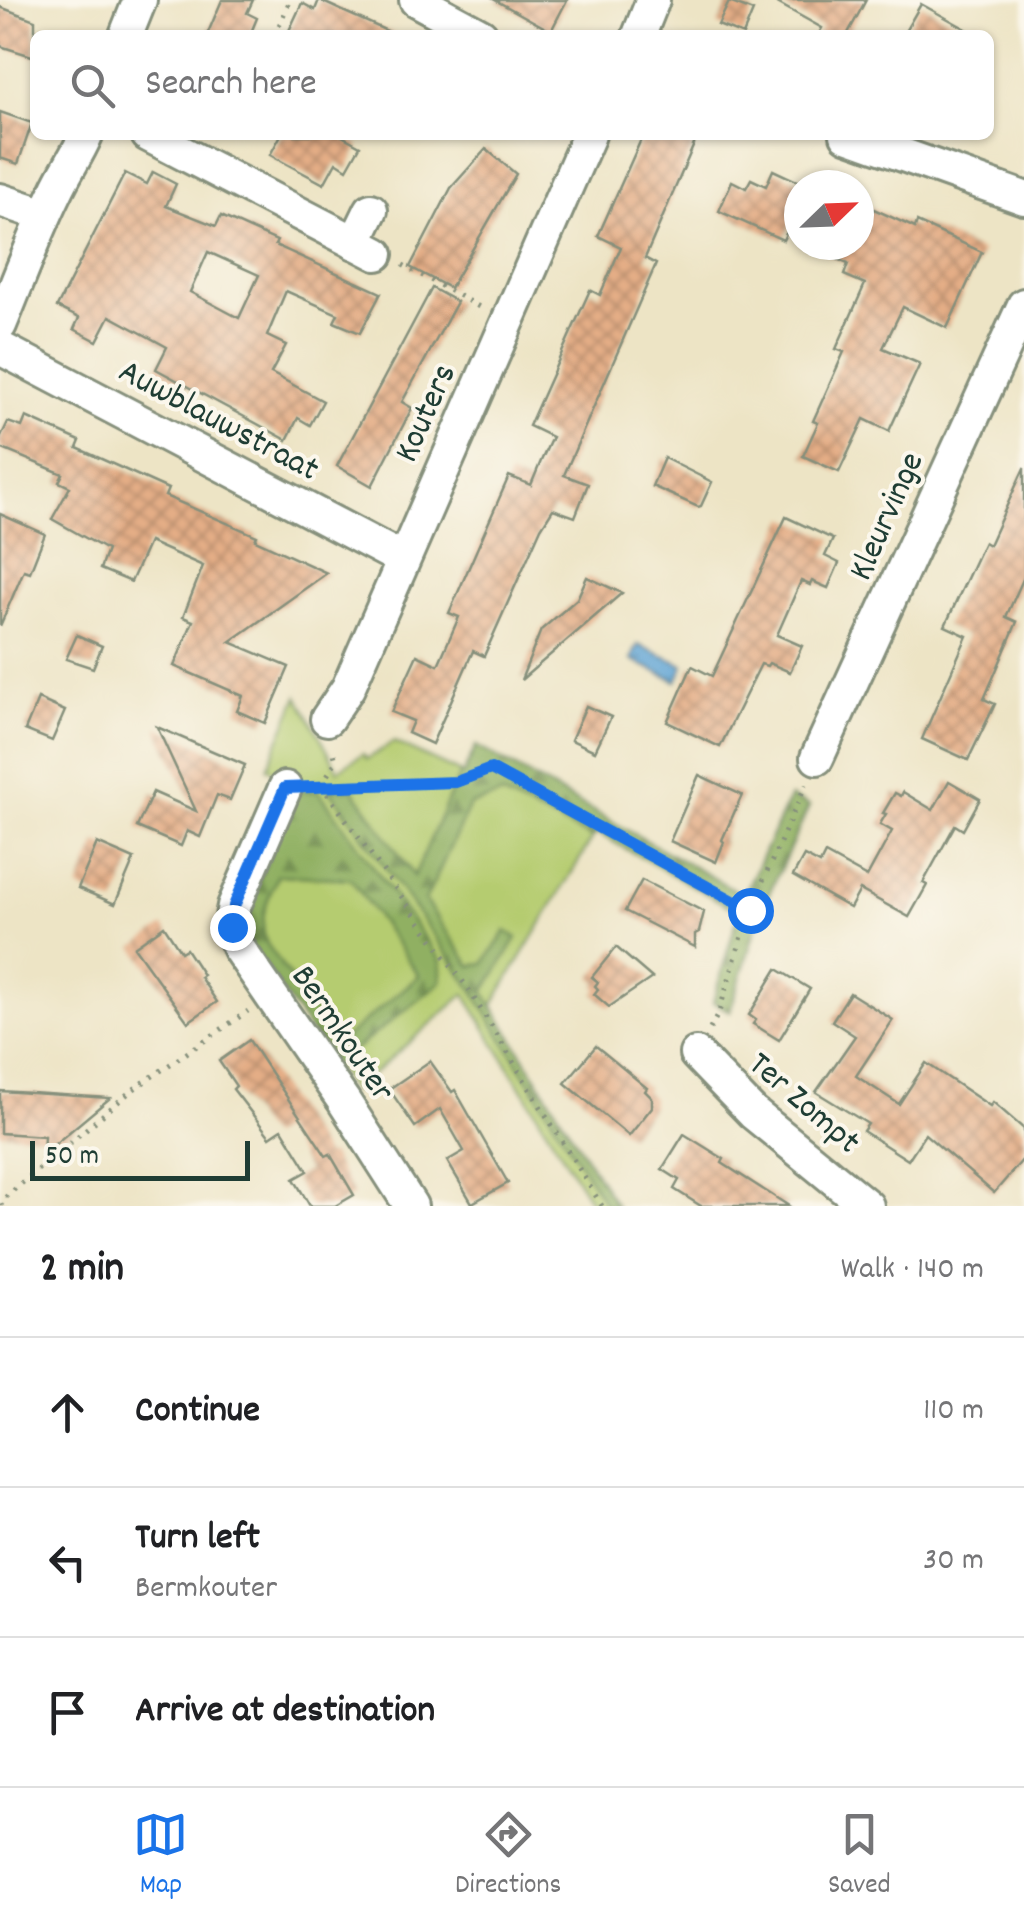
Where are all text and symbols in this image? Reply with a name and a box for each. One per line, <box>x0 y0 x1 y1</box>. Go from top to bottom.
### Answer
search box <box>30 30 994 140</box>
icon: search <box>65 58 120 113</box>
text: Search here <box>145 58 317 113</box>
north arrow <box>784 170 874 260</box>
street label: Auwblauwstraat <box>109 349 327 496</box>
street label: Kouters <box>384 357 471 471</box>
street label: Kleurvinge <box>838 445 939 589</box>
route start <box>728 888 774 934</box>
route end <box>210 905 256 951</box>
street label: Bermkouter <box>277 956 405 1113</box>
street label: Ter Zompt <box>736 1042 870 1168</box>
scale bar <box>30 1136 250 1180</box>
text: 50 m <box>45 1138 99 1178</box>
text: 2 min <box>40 1241 124 1301</box>
text: Walk · 140 m <box>841 1248 984 1294</box>
icon: ahead <box>40 1385 95 1440</box>
text: Continue <box>135 1385 260 1440</box>
text: 110 m <box>923 1389 984 1435</box>
text: Turn left <box>135 1512 260 1567</box>
icon: left <box>40 1535 95 1590</box>
text: 30 m <box>923 1539 984 1585</box>
text: Bermkouter <box>135 1567 277 1613</box>
icon: arrive <box>40 1685 95 1740</box>
text: Arrive at destination <box>135 1685 435 1740</box>
tab: Map <box>133 1807 188 1907</box>
tab: Directions <box>455 1807 561 1907</box>
tab: Saved <box>828 1807 891 1907</box>

